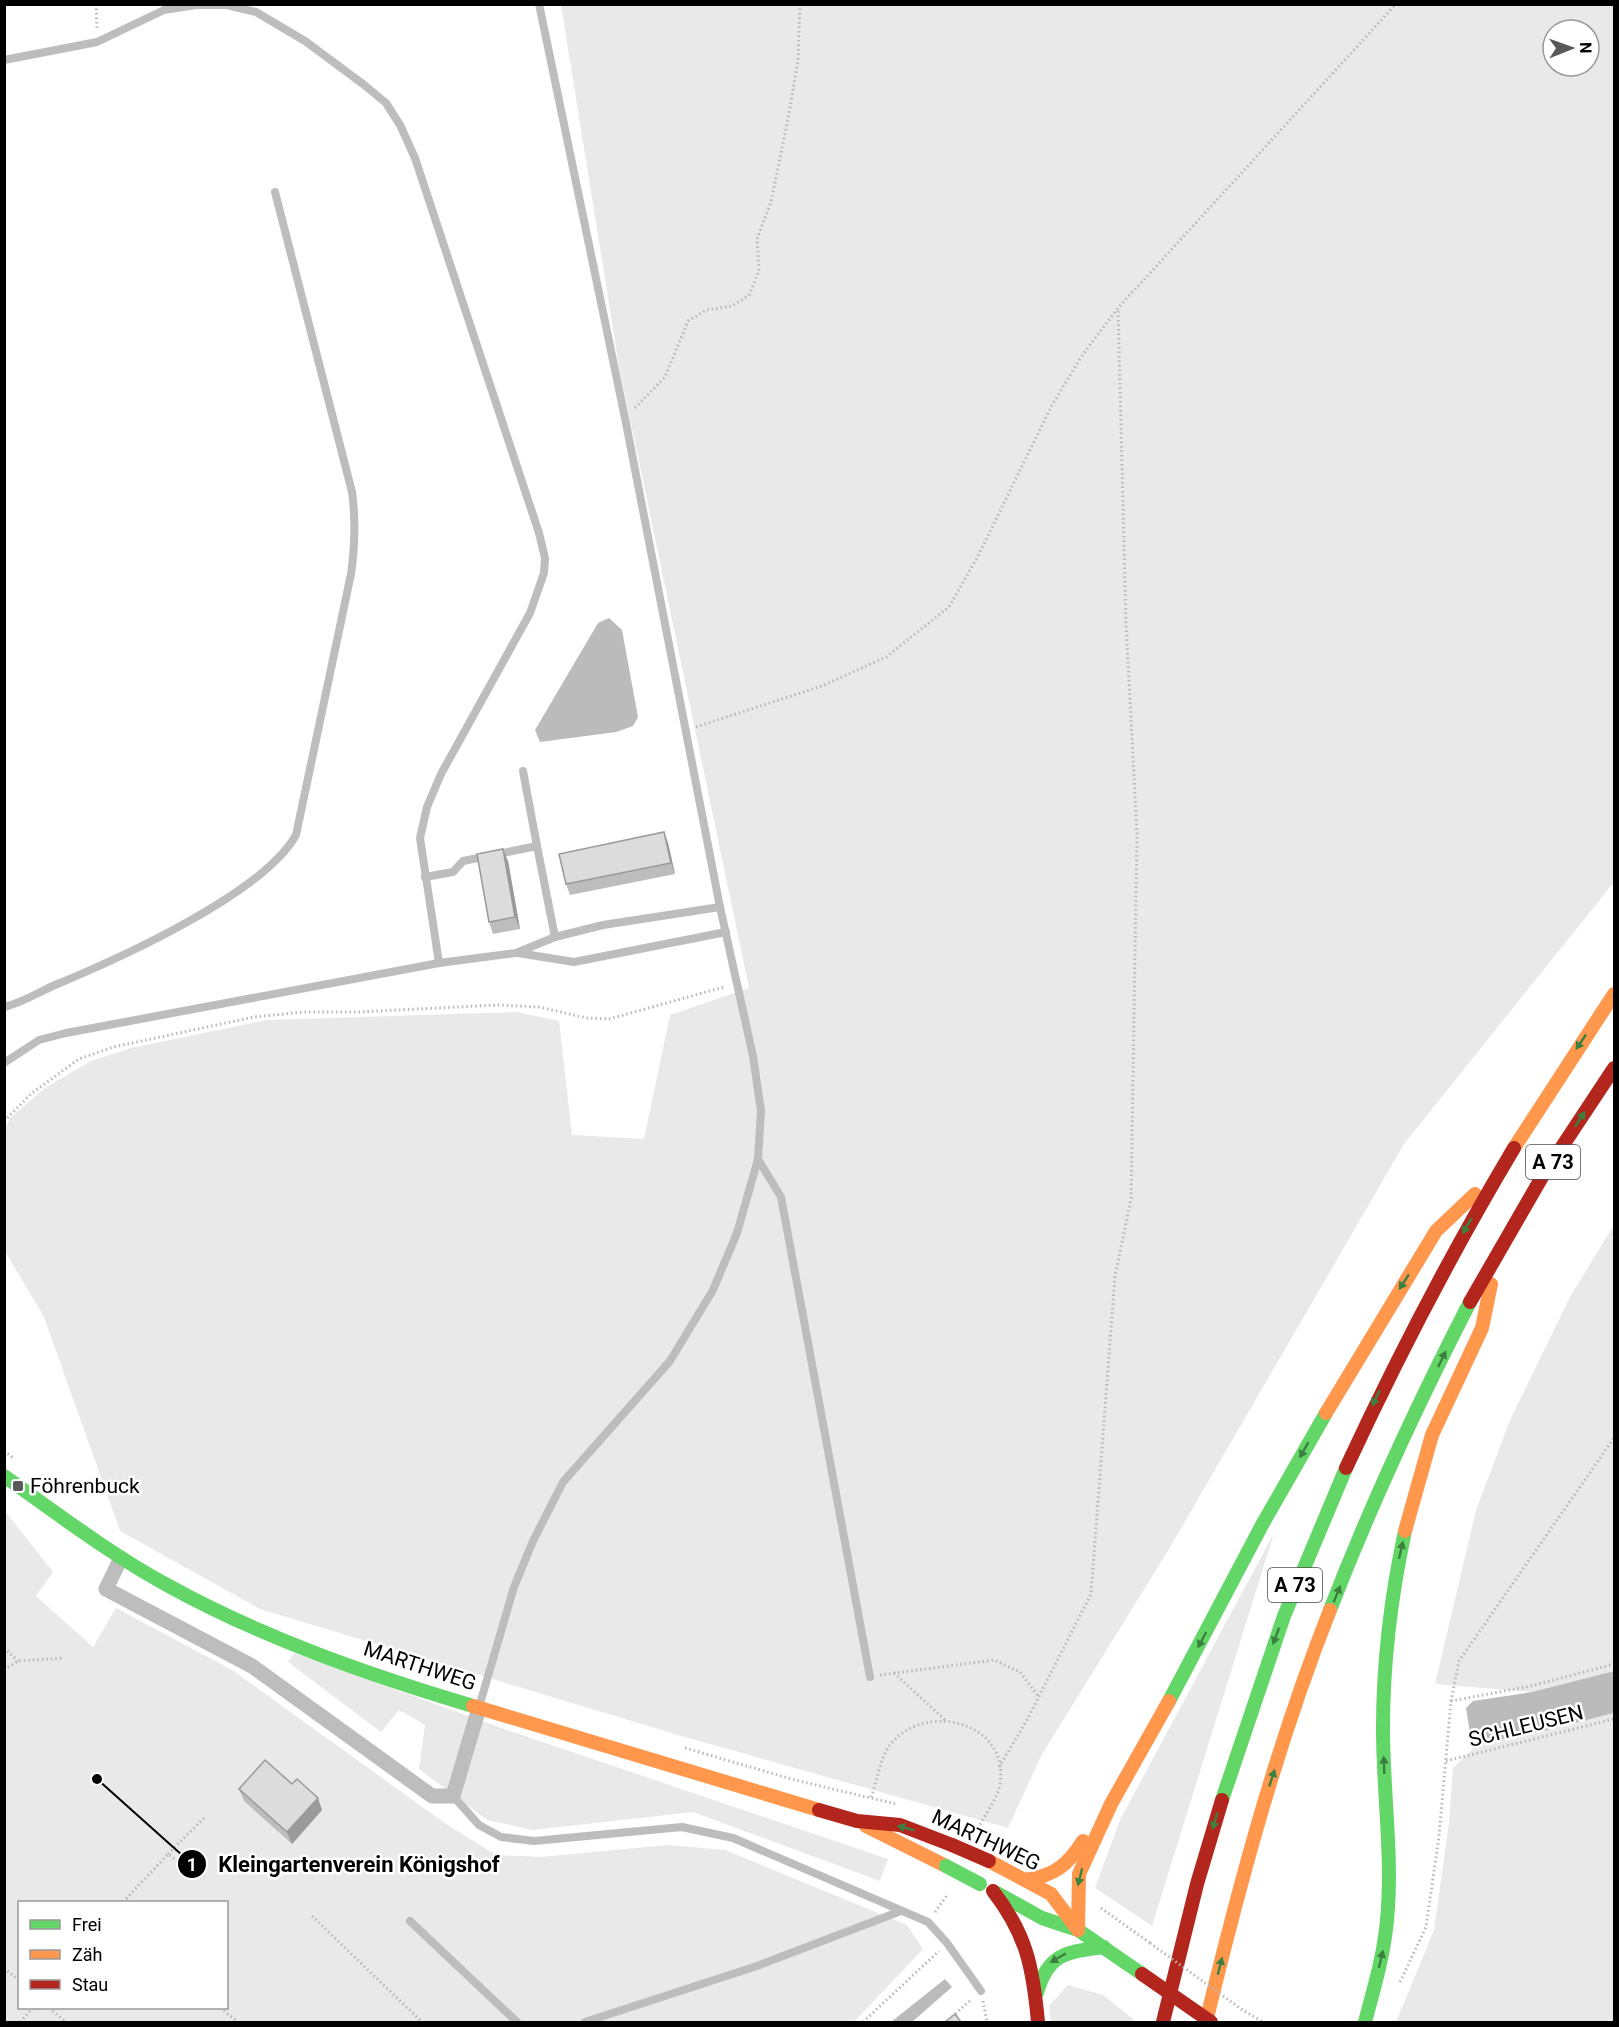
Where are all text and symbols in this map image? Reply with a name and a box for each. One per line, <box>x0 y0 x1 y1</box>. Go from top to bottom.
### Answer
north arrow <box>1541 18 1601 78</box>
text: N <box>1576 42 1595 54</box>
one-way arrow <box>1576 1034 1587 1050</box>
one-way arrow <box>1575 1111 1586 1127</box>
road number: A 73 <box>1526 1145 1580 1179</box>
one-way arrow <box>1461 1218 1472 1234</box>
one-way arrow <box>1398 1274 1409 1290</box>
one-way arrow <box>1438 1350 1447 1367</box>
one-way arrow <box>1371 1390 1380 1407</box>
one-way arrow <box>1299 1442 1309 1459</box>
place label: Föhrenbuck <box>30 1474 140 1498</box>
marker: Föhrenbuck <box>11 1479 25 1493</box>
one-way arrow <box>1396 1541 1406 1559</box>
road number: A 73 <box>1268 1568 1322 1602</box>
one-way arrow <box>1333 1585 1342 1603</box>
one-way arrow <box>1270 1627 1280 1645</box>
one-way arrow <box>1197 1632 1207 1649</box>
street label: MARTHWEG <box>361 1637 479 1695</box>
street label: SCHLEUSEN <box>1466 1700 1586 1752</box>
one-way arrow <box>1379 1755 1388 1774</box>
one-way arrow <box>1268 1769 1277 1787</box>
street label: MARTHWEG <box>928 1804 1044 1876</box>
one-way arrow <box>1210 1812 1220 1830</box>
one-way arrow <box>897 1822 915 1832</box>
callout: Kleingartenverein Königshof <box>177 1844 512 1884</box>
text: Kleingartenverein Königshof <box>218 1852 500 1877</box>
text: 1 <box>187 1854 197 1875</box>
one-way arrow <box>1074 1868 1084 1886</box>
legend <box>18 1901 228 2009</box>
text: Frei <box>72 1914 102 1935</box>
text: Zäh <box>72 1944 103 1965</box>
one-way arrow <box>1377 1950 1387 1968</box>
one-way arrow <box>1050 1952 1067 1963</box>
one-way arrow <box>1216 1957 1225 1975</box>
text: Stau <box>72 1974 108 1995</box>

